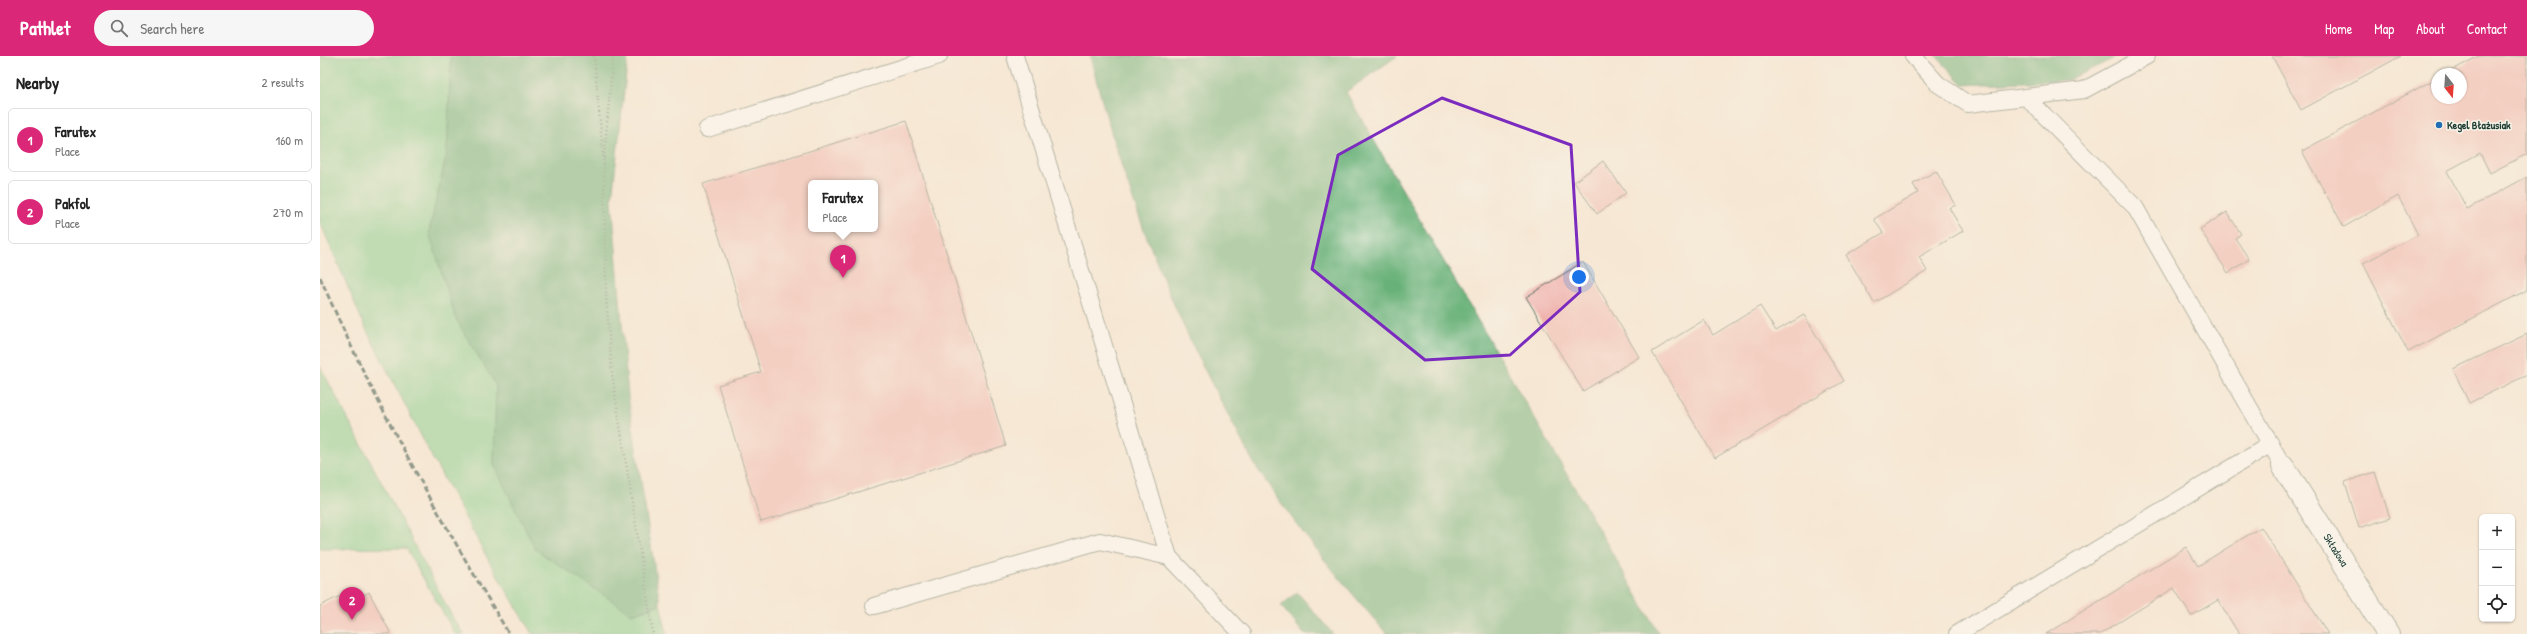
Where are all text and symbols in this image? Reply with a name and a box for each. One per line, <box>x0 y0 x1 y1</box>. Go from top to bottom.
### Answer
search box <box>94 10 374 46</box>
text: Pathlet <box>20 15 70 41</box>
icon: search <box>108 17 130 39</box>
text: Search here <box>140 18 204 39</box>
text: Home <box>2325 19 2352 38</box>
text: Map <box>2374 19 2394 38</box>
text: About <box>2416 19 2445 38</box>
text: Contact <box>2467 19 2507 38</box>
north arrow <box>2431 68 2467 104</box>
text: Nearby <box>16 71 59 94</box>
text: 2 results <box>262 73 304 91</box>
place label: Kegel Błażusiak <box>2447 118 2511 133</box>
marker: Kegel Błażusiak <box>2434 120 2444 130</box>
text: Farutex <box>55 121 96 142</box>
text: 1 <box>28 131 32 149</box>
text: 160 m <box>275 131 303 149</box>
text: Place <box>55 142 80 160</box>
popup <box>808 180 878 232</box>
text: Farutex <box>822 187 864 208</box>
text: Pakfol <box>55 193 90 214</box>
text: 2 <box>27 203 33 221</box>
text: 270 m <box>273 203 303 221</box>
text: Place <box>822 208 847 226</box>
text: Place <box>55 214 80 232</box>
pin: 1 <box>830 245 856 278</box>
your location <box>1569 267 1589 287</box>
map controls <box>2479 514 2515 622</box>
button: + <box>2479 514 2515 550</box>
street label: Składowa <box>2320 531 2352 570</box>
button: − <box>2479 550 2515 586</box>
button: locate <box>2479 586 2515 622</box>
pin: 2 <box>339 587 365 620</box>

